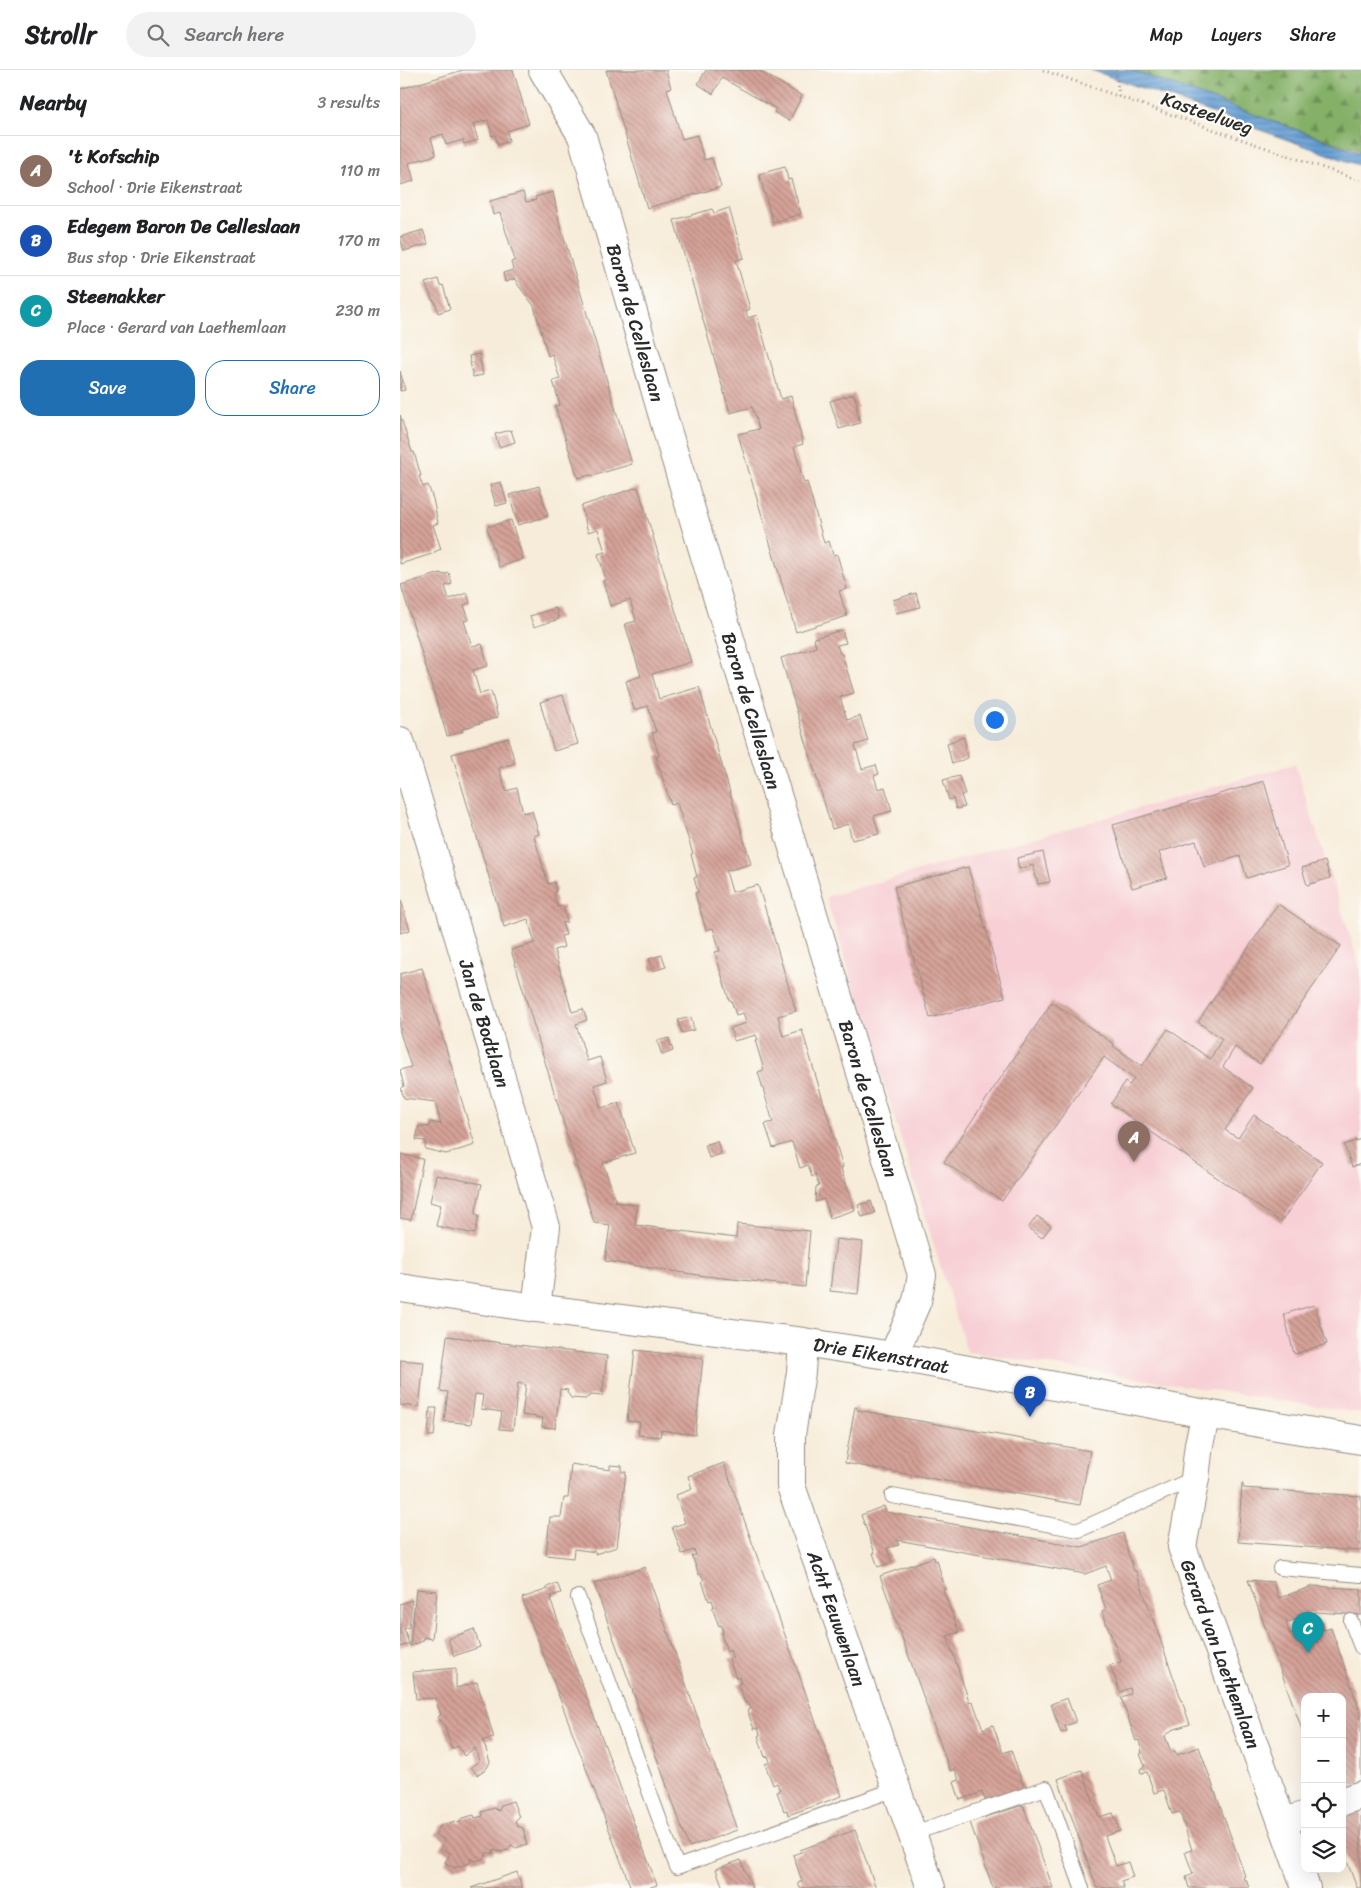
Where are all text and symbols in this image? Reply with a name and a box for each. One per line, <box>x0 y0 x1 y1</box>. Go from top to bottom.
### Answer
search box <box>126 12 476 57</box>
text: Strollr <box>25 14 96 56</box>
text: Search here <box>184 18 284 51</box>
text: Map <box>1150 19 1183 51</box>
text: Layers <box>1211 19 1262 51</box>
text: Share <box>1290 19 1336 51</box>
icon: search <box>144 21 172 49</box>
street label: Kasteelweg <box>1157 82 1258 144</box>
text: Nearby <box>20 84 86 122</box>
text: 3 results <box>317 88 380 117</box>
text: 't Kofschip <box>67 140 159 173</box>
text: A <box>31 156 41 185</box>
text: 110 m <box>340 156 380 185</box>
text: School · Drie Eikenstraat <box>67 173 242 202</box>
text: Edegem Baron De Celleslaan <box>67 210 300 243</box>
text: B <box>31 226 41 255</box>
text: 170 m <box>337 226 380 255</box>
street label: Baron de Celleslaan <box>597 240 674 406</box>
text: Bus stop · Drie Eikenstraat <box>67 243 256 272</box>
text: Steenakker <box>67 280 164 313</box>
text: C <box>31 296 41 325</box>
text: 230 m <box>335 296 380 325</box>
text: Place · Gerard van Laethemlaan <box>67 313 286 342</box>
button: Save <box>20 360 195 416</box>
button: Share <box>205 360 380 416</box>
street label: Baron de Celleslaan <box>712 628 791 794</box>
your location <box>982 707 1008 733</box>
street label: Jan de Bodtlaan <box>450 954 520 1092</box>
street label: Baron de Celleslaan <box>829 1016 908 1181</box>
pin: A <box>1118 1121 1150 1162</box>
street label: Drie Eikenstraat <box>811 1327 952 1383</box>
pin: B <box>1014 1376 1046 1417</box>
street label: Acht Eeuwenlaan <box>798 1545 876 1691</box>
street label: Gerard van Laethemlaan <box>1171 1554 1270 1753</box>
pin: C <box>1292 1612 1324 1653</box>
map controls <box>1301 1693 1346 1873</box>
button: + <box>1301 1693 1346 1738</box>
button: − <box>1301 1738 1346 1783</box>
button: locate <box>1301 1783 1346 1828</box>
button: layers <box>1301 1828 1346 1873</box>

